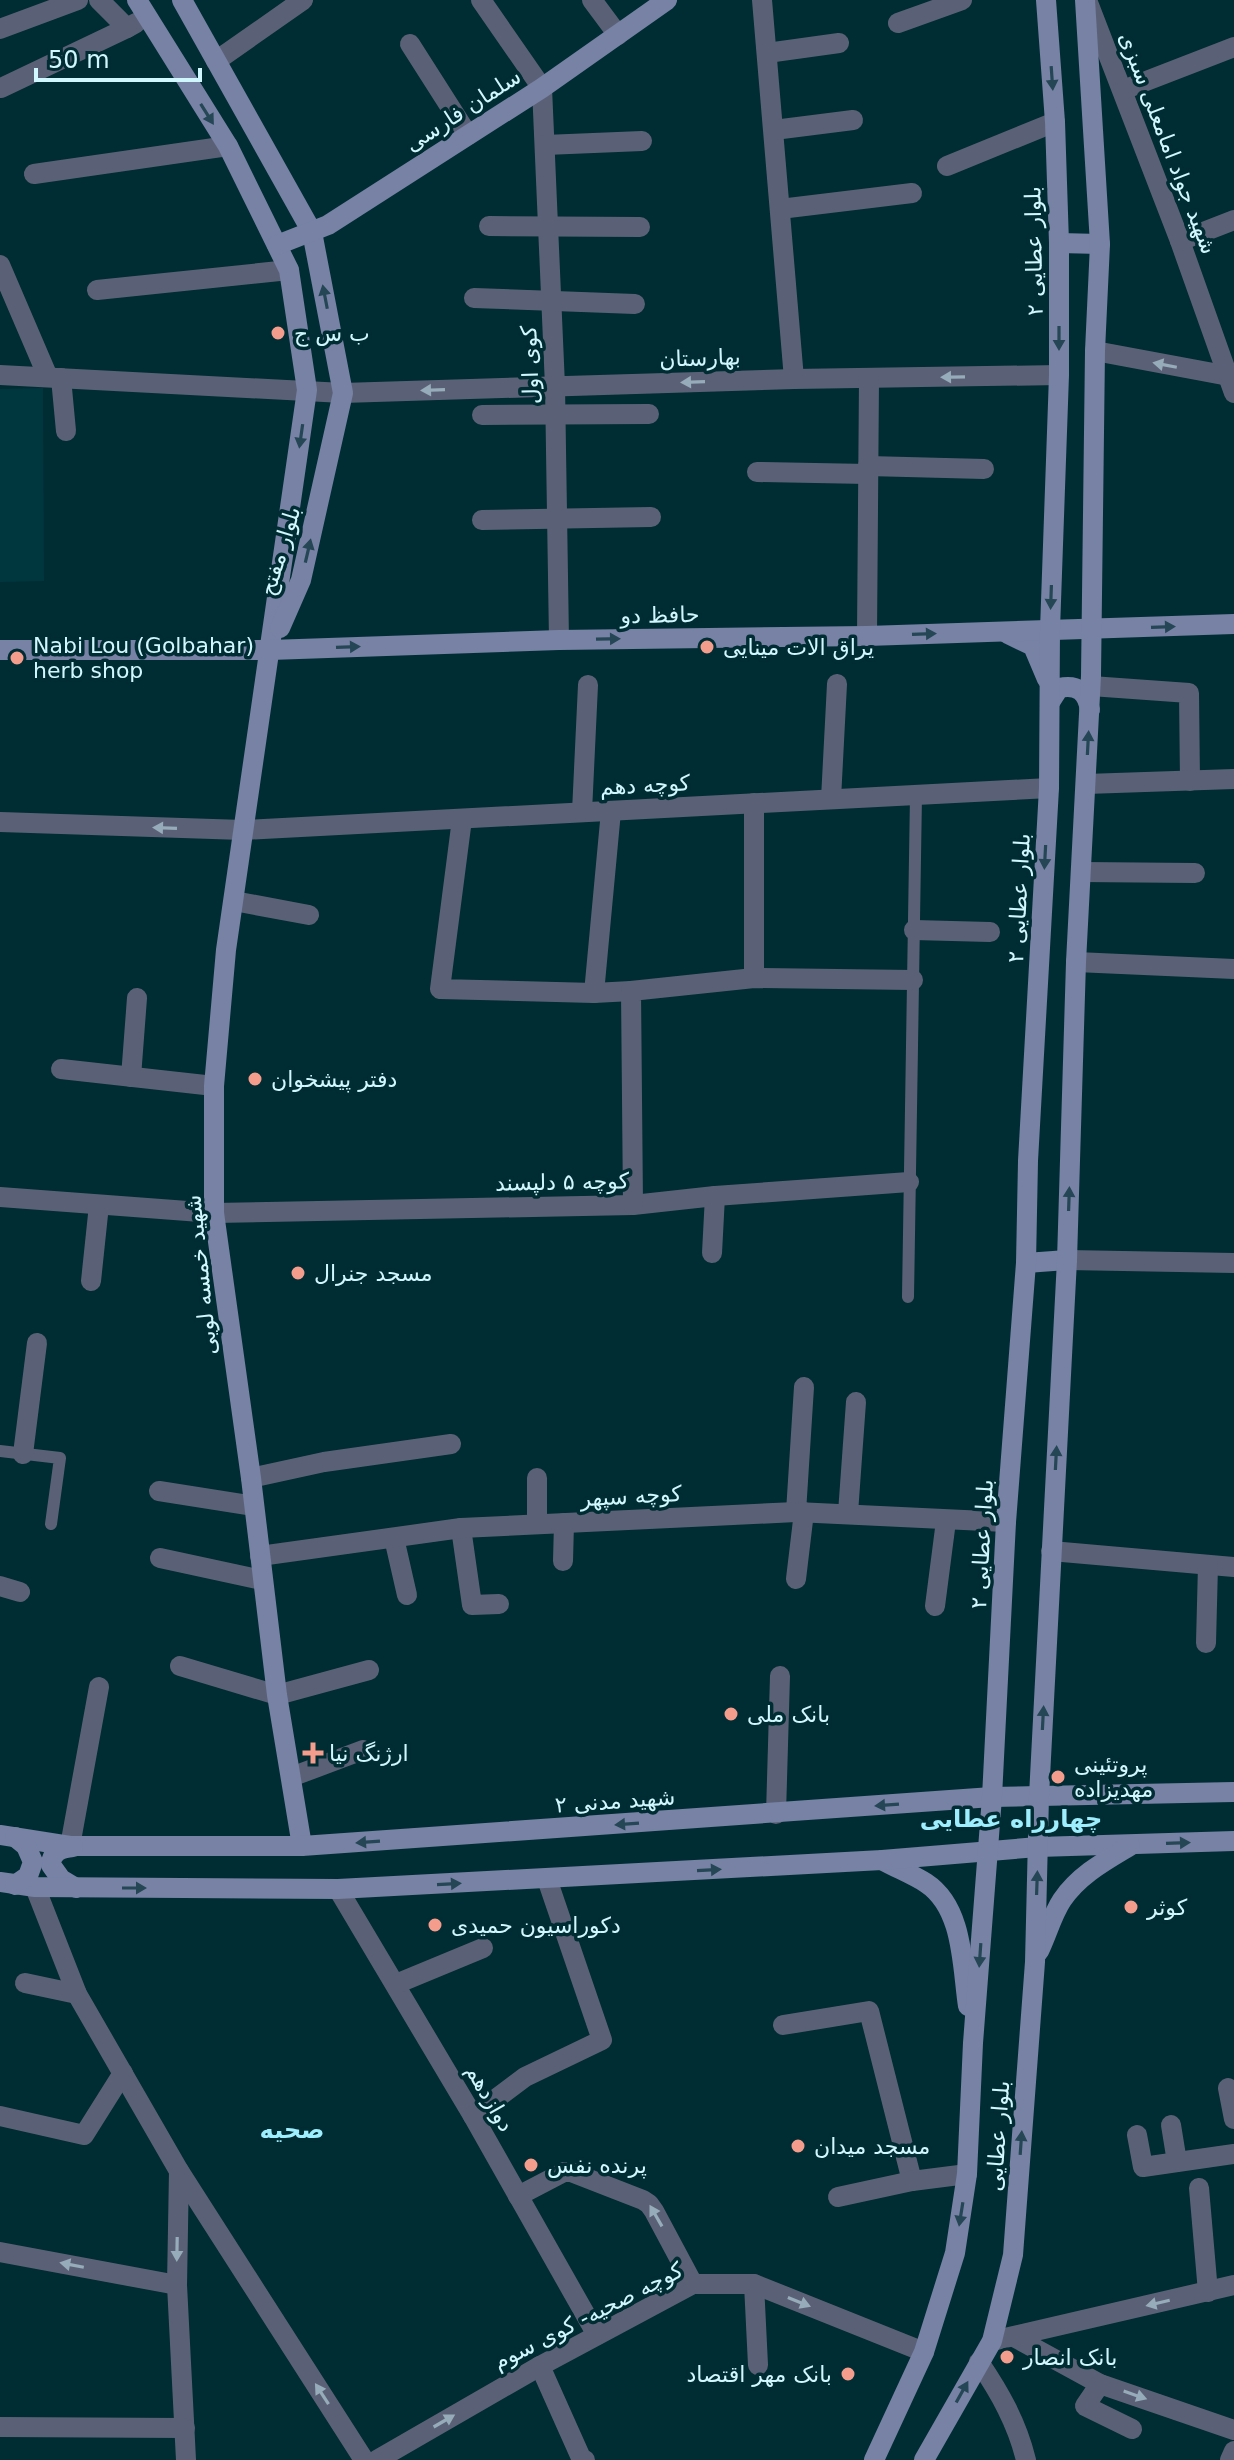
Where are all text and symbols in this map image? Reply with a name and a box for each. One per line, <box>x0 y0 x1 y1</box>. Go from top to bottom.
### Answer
street label: شهید جواد امامعلی سبزی <box>1114 29 1222 257</box>
scale bar <box>36 32 200 82</box>
text: 50 m <box>48 46 110 74</box>
street label: سلمان فارسی <box>400 63 526 157</box>
one-way arrow <box>1046 66 1059 91</box>
one-way arrow <box>200 103 214 125</box>
street label: بلوار عطایی ۲ <box>1020 186 1048 316</box>
one-way arrow <box>318 284 330 309</box>
place label: ب س ج <box>294 321 370 347</box>
marker: ب س ج <box>269 324 287 342</box>
street label: کوی اول <box>516 325 544 405</box>
one-way arrow <box>1053 326 1065 351</box>
street label: بهارستان <box>659 344 741 372</box>
one-way arrow <box>1152 358 1177 370</box>
one-way arrow <box>940 371 965 384</box>
one-way arrow <box>680 376 705 389</box>
one-way arrow <box>420 384 445 397</box>
one-way arrow <box>294 424 307 449</box>
street label: بلوار مفتح <box>255 503 305 599</box>
one-way arrow <box>302 538 314 563</box>
one-way arrow <box>1045 585 1058 610</box>
street label: حافظ دو <box>619 602 700 628</box>
one-way arrow <box>1151 620 1176 633</box>
one-way arrow <box>912 627 937 640</box>
place label: Nabi Lou (Golbahar) herb shop <box>33 633 254 683</box>
one-way arrow <box>596 633 621 646</box>
place label: یراق الات مینایی <box>723 635 874 660</box>
marker: یراق الات مینایی <box>698 638 716 656</box>
one-way arrow <box>336 641 361 653</box>
marker: Nabi Lou (Golbahar) herb shop <box>8 649 26 667</box>
one-way arrow <box>1082 730 1095 755</box>
street label: کوچه دهم <box>599 770 691 801</box>
one-way arrow <box>152 821 177 834</box>
street label: بلوار عطایی ۲ <box>1003 833 1035 963</box>
one-way arrow <box>1038 845 1051 870</box>
place label: دفتر پیشخوان <box>271 1067 397 1093</box>
marker: دفتر پیشخوان <box>246 1070 264 1088</box>
street label: کوچه ۵ دلپسند <box>495 1168 630 1197</box>
one-way arrow <box>1063 1186 1075 1211</box>
street label: شهید خمسه لویی <box>180 1194 222 1356</box>
place label: مسجد جنرال <box>314 1261 433 1286</box>
marker: مسجد جنرال <box>289 1264 307 1282</box>
one-way arrow <box>1050 1445 1063 1470</box>
street label: بلوار عطایی ۲ <box>966 1479 998 1609</box>
street label: کوچه سپهر <box>579 1481 683 1512</box>
place label: بانک ملی <box>747 1702 830 1727</box>
marker: بانک ملی <box>722 1705 740 1723</box>
one-way arrow <box>1037 1705 1050 1730</box>
place label: ارژنگ نیا <box>329 1741 409 1766</box>
marker: ارژنگ نیا <box>304 1744 322 1762</box>
place label: پروتئينی مهديزاده <box>1074 1752 1153 1802</box>
marker: پروتئينی مهديزاده <box>1049 1768 1067 1786</box>
street label: شهید مدنی ۲ <box>554 1784 676 1818</box>
one-way arrow <box>874 1799 899 1812</box>
district label: چهارراه عطایی <box>920 1805 1102 1833</box>
one-way arrow <box>614 1818 639 1831</box>
one-way arrow <box>355 1836 380 1849</box>
one-way arrow <box>1166 1836 1191 1849</box>
one-way arrow <box>697 1863 722 1876</box>
one-way arrow <box>1031 1870 1043 1895</box>
one-way arrow <box>437 1877 463 1890</box>
one-way arrow <box>122 1882 147 1894</box>
place label: کوثر <box>1146 1895 1188 1920</box>
marker: کوثر <box>1122 1898 1140 1916</box>
place label: دکوراسیون حمیدی <box>451 1913 621 1938</box>
marker: دکوراسیون حمیدی <box>426 1916 444 1934</box>
one-way arrow <box>973 1943 986 1968</box>
street label: دوازدهم <box>460 2060 519 2136</box>
street label: بلوار عطایی <box>982 2080 1014 2192</box>
district label: صحیه <box>260 2116 324 2144</box>
one-way arrow <box>1015 2130 1028 2155</box>
place label: مسجد میدان <box>814 2134 930 2159</box>
marker: مسجد میدان <box>789 2137 807 2155</box>
place label: پرنده نفس <box>547 2153 647 2179</box>
marker: پرنده نفس <box>522 2156 540 2174</box>
one-way arrow <box>954 2202 967 2227</box>
one-way arrow <box>649 2205 663 2227</box>
one-way arrow <box>171 2237 184 2262</box>
street label: کوچه صحیه- کوی سوم <box>489 2257 688 2375</box>
one-way arrow <box>60 2259 85 2271</box>
one-way arrow <box>787 2295 811 2308</box>
one-way arrow <box>1146 2297 1171 2310</box>
place label: بانک انصار <box>1022 2345 1117 2370</box>
marker: بانک انصار <box>998 2348 1016 2366</box>
place label: بانک مهر اقتصاد <box>686 2362 832 2387</box>
marker: بانک مهر اقتصاد <box>839 2365 857 2383</box>
one-way arrow <box>955 2381 969 2403</box>
one-way arrow <box>314 2384 329 2405</box>
one-way arrow <box>1123 2390 1147 2402</box>
one-way arrow <box>433 2414 455 2428</box>

